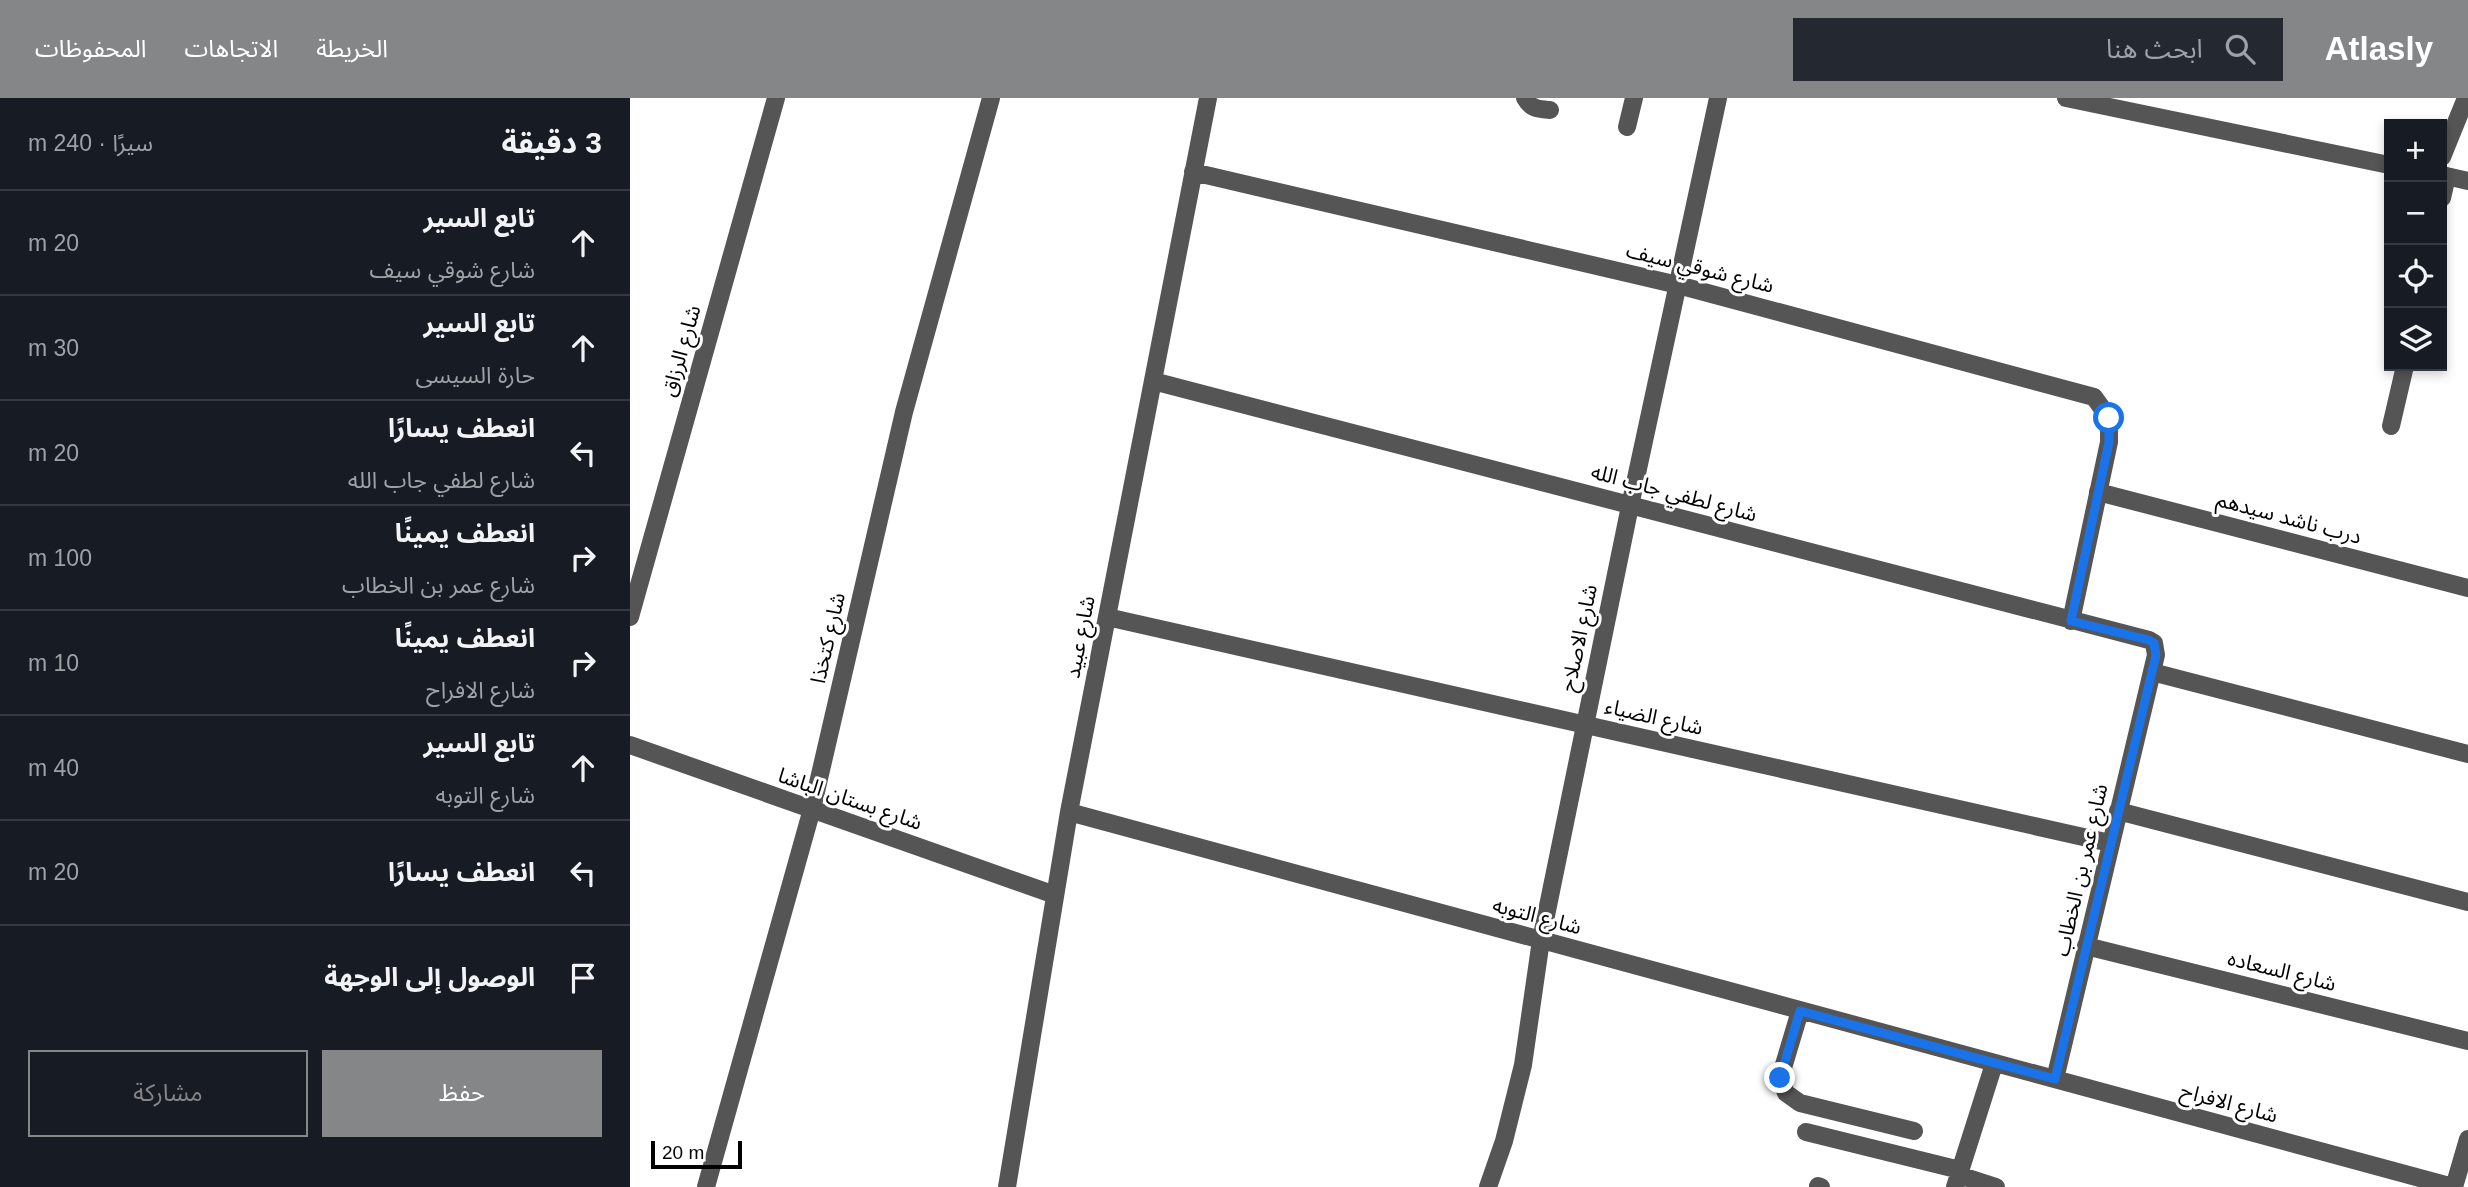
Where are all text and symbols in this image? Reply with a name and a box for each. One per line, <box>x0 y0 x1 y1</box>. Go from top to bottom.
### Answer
search box <box>1793 18 2283 81</box>
icon: search <box>2221 30 2259 68</box>
text: Atlasly <box>2325 30 2433 67</box>
text: ابحث هنا <box>2106 34 2203 64</box>
text: المحفوظات <box>35 35 146 62</box>
text: الاتجاهات <box>184 35 278 62</box>
text: الخريطة <box>316 35 388 62</box>
map controls <box>2384 119 2447 371</box>
button: + <box>2384 119 2447 182</box>
text: 3 دقيقة <box>501 126 602 159</box>
text: سيرًا · 240 m <box>28 130 153 156</box>
button: − <box>2384 182 2447 245</box>
text: تابع السير <box>423 203 535 233</box>
icon: ahead <box>564 224 602 262</box>
text: 20 m <box>28 230 79 256</box>
street label: شارع شوقي سيف <box>1623 238 1776 302</box>
button: locate <box>2384 245 2447 308</box>
text: شارع شوقي سيف <box>369 257 535 283</box>
street label: شارع الرزاق <box>657 303 708 400</box>
text: تابع السير <box>423 308 535 338</box>
button: layers <box>2384 308 2447 371</box>
icon: ahead <box>564 329 602 367</box>
text: 30 m <box>28 335 79 361</box>
text: حارة السيسى <box>415 362 535 388</box>
route start <box>2093 402 2124 433</box>
text: انعطف يسارًا <box>388 413 535 443</box>
icon: left <box>564 434 602 472</box>
text: 20 m <box>28 440 79 466</box>
street label: شارع لطفي جاب الله <box>1587 459 1760 530</box>
text: شارع لطفي جاب الله <box>348 467 535 493</box>
street label: درب ناشد سيدهم <box>2213 487 2364 552</box>
text: انعطف يمينًا <box>395 518 535 548</box>
icon: right <box>564 539 602 577</box>
text: 100 m <box>28 545 92 571</box>
text: شارع عمر بن الخطاب <box>342 572 535 598</box>
street label: شارع الاصلاح <box>1556 582 1605 694</box>
street label: شارع كتخذا <box>806 590 853 687</box>
street label: شارع عبيد <box>1060 594 1103 681</box>
text: انعطف يمينًا <box>395 623 535 653</box>
icon: right <box>564 644 602 682</box>
text: 10 m <box>28 650 79 676</box>
text: شارع الافراح <box>426 677 535 703</box>
street label: شارع الضياء <box>1602 694 1705 743</box>
text: تابع السير <box>423 728 535 758</box>
icon: ahead <box>564 749 602 787</box>
text: 40 m <box>28 755 79 781</box>
street label: شارع بستان الباشا <box>774 763 925 838</box>
street label: شارع عمر بن الخطاب <box>2049 781 2115 959</box>
text: شارع التوبه <box>436 782 535 808</box>
icon: left <box>564 854 602 892</box>
text: انعطف يسارًا <box>388 857 535 887</box>
text: 20 m <box>28 859 79 885</box>
street label: شارع التوبه <box>1489 893 1584 942</box>
street label: شارع السعاده <box>2225 946 2339 999</box>
icon: arrive <box>564 959 602 997</box>
text: الوصول إلى الوجهة <box>324 962 535 992</box>
button: مشاركة <box>28 1050 308 1137</box>
button: حفظ <box>322 1050 602 1137</box>
route end <box>1764 1062 1795 1093</box>
street label: شارع الافراح <box>2177 1079 2280 1130</box>
scale bar <box>651 1138 742 1170</box>
text: 20 m <box>662 1142 704 1163</box>

